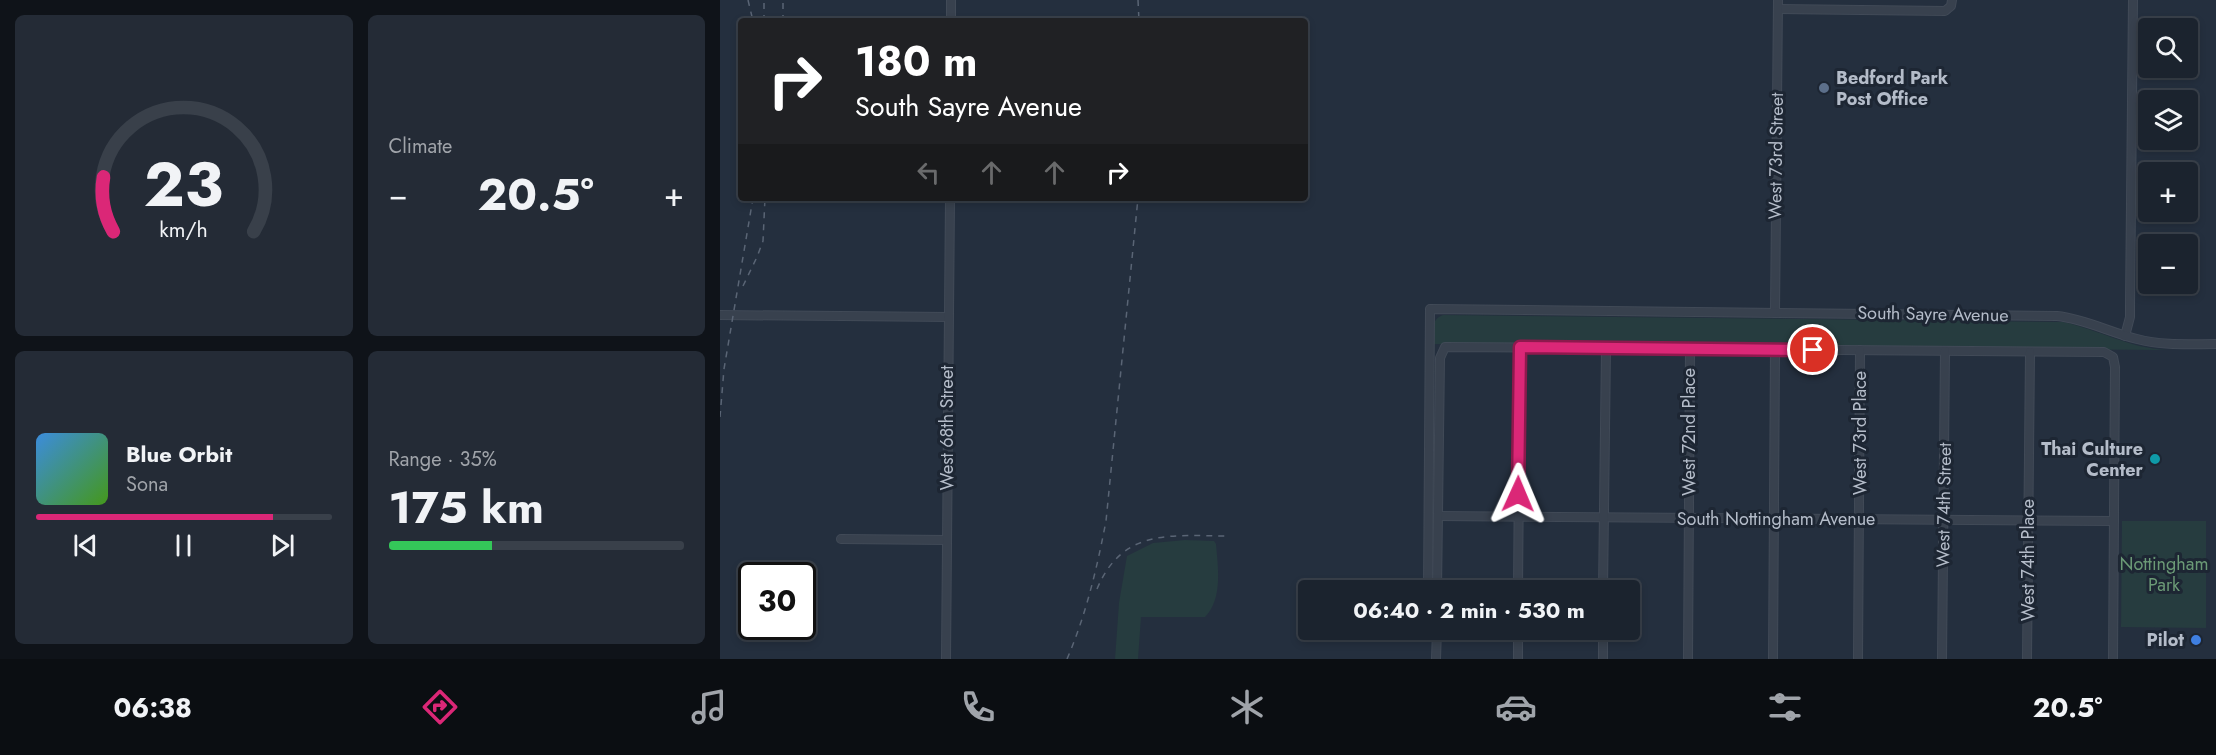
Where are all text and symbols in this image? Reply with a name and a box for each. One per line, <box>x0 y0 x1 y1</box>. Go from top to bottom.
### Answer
map controls <box>2138 18 2198 294</box>
button: search <box>2138 18 2198 78</box>
text: 180 m <box>855 31 978 92</box>
icon: right <box>756 42 834 120</box>
place label: Bedford Park Post Office <box>1836 65 1949 112</box>
marker: Bedford Park Post Office <box>1817 81 1831 95</box>
text: South Sayre Avenue <box>855 87 1082 126</box>
button: layers <box>2138 90 2198 150</box>
street label: West 73rd Street <box>1762 92 1790 220</box>
text: Climate <box>389 132 452 161</box>
text: 23 <box>144 139 224 229</box>
icon: left <box>912 156 945 189</box>
icon: ahead <box>975 156 1008 189</box>
icon: ahead <box>1038 156 1071 189</box>
icon: right <box>1101 156 1134 189</box>
text: 20.5° <box>478 162 594 227</box>
button: + <box>2138 162 2198 222</box>
text: − <box>389 171 408 218</box>
text: + <box>664 171 684 218</box>
text: km/h <box>160 215 208 246</box>
button: − <box>2138 234 2198 294</box>
street label: South Sayre Avenue <box>1857 300 2009 328</box>
pin <box>1787 324 1838 375</box>
icon: arrive <box>1796 333 1829 366</box>
street label: West 68th Street <box>934 365 960 490</box>
street label: West 72nd Place <box>1676 368 1702 496</box>
street label: West 73rd Place <box>1847 371 1873 495</box>
place label: Thai Culture Center <box>2041 436 2144 483</box>
text: Blue Orbit <box>126 438 232 470</box>
street label: West 74th Street <box>1930 442 1958 568</box>
text: Range · 35% <box>389 445 497 474</box>
marker: Thai Culture Center <box>2148 452 2162 466</box>
position arrow <box>1486 462 1550 526</box>
text: Sona <box>126 470 168 499</box>
text: 175 km <box>389 475 544 540</box>
street label: West 74th Place <box>2015 499 2041 621</box>
street label: South Nottingham Avenue <box>1677 506 1875 532</box>
icon: previous <box>69 529 102 562</box>
icon: pause <box>167 529 200 562</box>
icon: next <box>266 529 299 562</box>
park label: Nottingham Park <box>2120 551 2208 598</box>
speed limit sign: 30 <box>738 562 816 640</box>
text: 06:40 · 2 min · 530 m <box>1353 594 1585 626</box>
place label: Pilot <box>2147 627 2184 653</box>
marker: Pilot <box>2189 633 2203 647</box>
icon: directions <box>419 686 461 728</box>
icon: music <box>688 686 730 728</box>
icon: phone <box>957 686 999 728</box>
icon: climate <box>1226 686 1268 728</box>
icon: car <box>1495 686 1537 728</box>
icon: filters <box>1764 686 1806 728</box>
text: 06:38 <box>113 688 192 727</box>
text: 20.5° <box>2033 688 2102 727</box>

